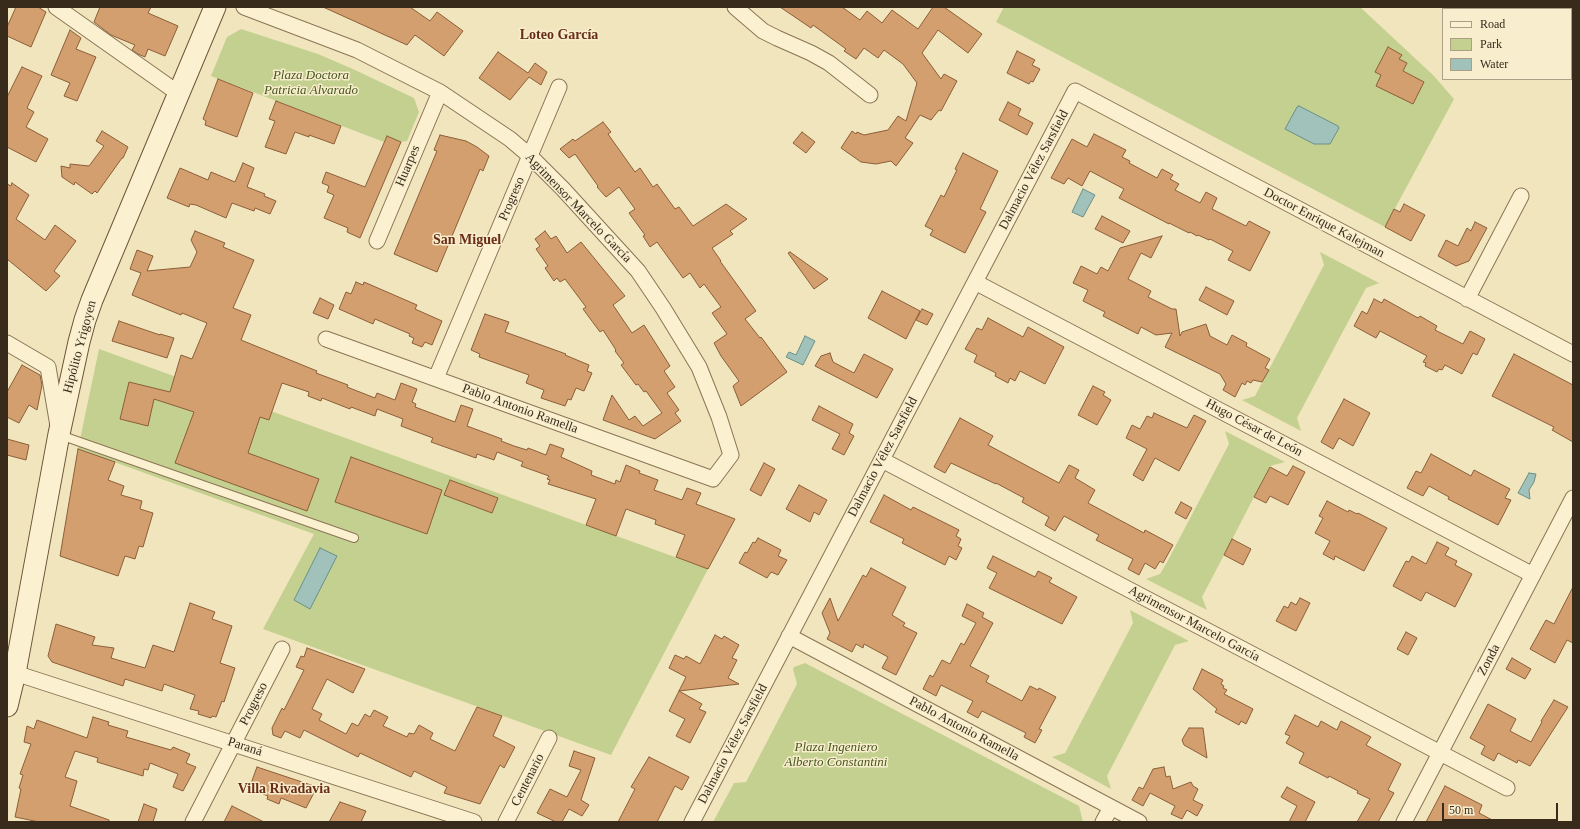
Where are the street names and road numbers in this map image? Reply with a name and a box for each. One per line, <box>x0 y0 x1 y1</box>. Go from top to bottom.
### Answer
street label: Dalmacio Vélez Sarsfield <box>996 107 1072 233</box>
street label: Huarpes <box>392 143 424 189</box>
street label: Agrimensor Marcelo García <box>521 150 635 266</box>
street label: Progreso <box>496 175 528 223</box>
street label: Doctor Enrique Kalejman <box>1261 185 1387 261</box>
street label: Hipólito Yrigoyen <box>60 299 100 395</box>
street label: Pablo Antonio Ramella <box>460 381 580 437</box>
street label: Dalmacio Vélez Sarsfield <box>845 394 921 520</box>
street label: Hugo César de León <box>1203 396 1305 460</box>
street label: Agrimensor Marcelo García <box>1126 583 1262 665</box>
street label: Zonda <box>1474 642 1504 678</box>
street label: Progreso <box>237 680 271 728</box>
street label: Dalmacio Vélez Sarsfield <box>695 681 771 807</box>
street label: Pablo Antonio Ramella <box>906 693 1022 765</box>
street label: Paraná <box>226 734 264 760</box>
street label: Centenario <box>508 751 548 809</box>

